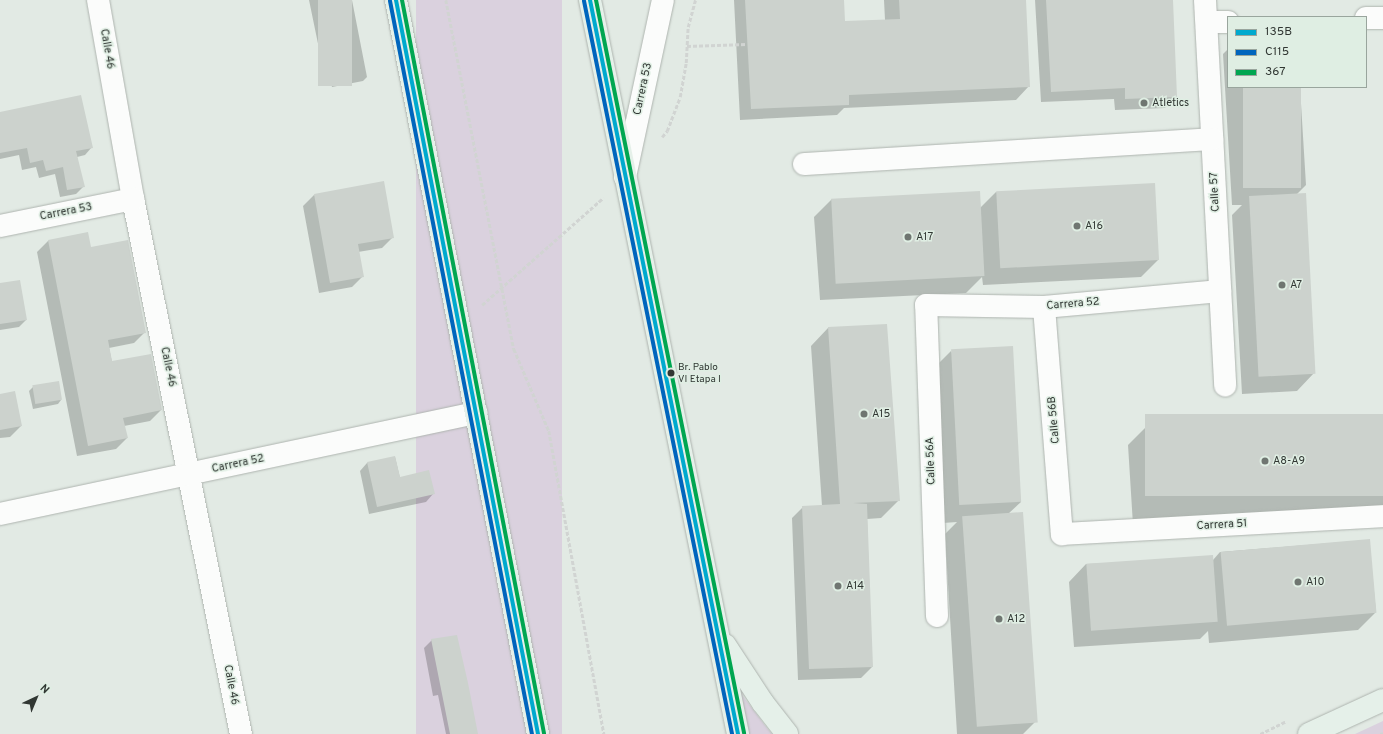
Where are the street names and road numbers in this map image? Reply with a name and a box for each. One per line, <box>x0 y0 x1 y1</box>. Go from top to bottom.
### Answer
street label: Calle 46 <box>97 28 117 70</box>
street label: Carrera 53 <box>631 62 655 116</box>
street label: Calle 57 <box>1207 172 1223 212</box>
street label: Carrera 53 <box>39 200 93 224</box>
street label: Carrera 52 <box>1046 295 1100 313</box>
street label: Calle 46 <box>157 346 179 388</box>
street label: Calle 56B <box>1045 396 1063 444</box>
street label: Calle 56A <box>924 437 938 485</box>
street label: Carrera 52 <box>211 452 265 476</box>
street label: Carrera 51 <box>1196 517 1248 533</box>
street label: Calle 46 <box>221 664 241 706</box>

